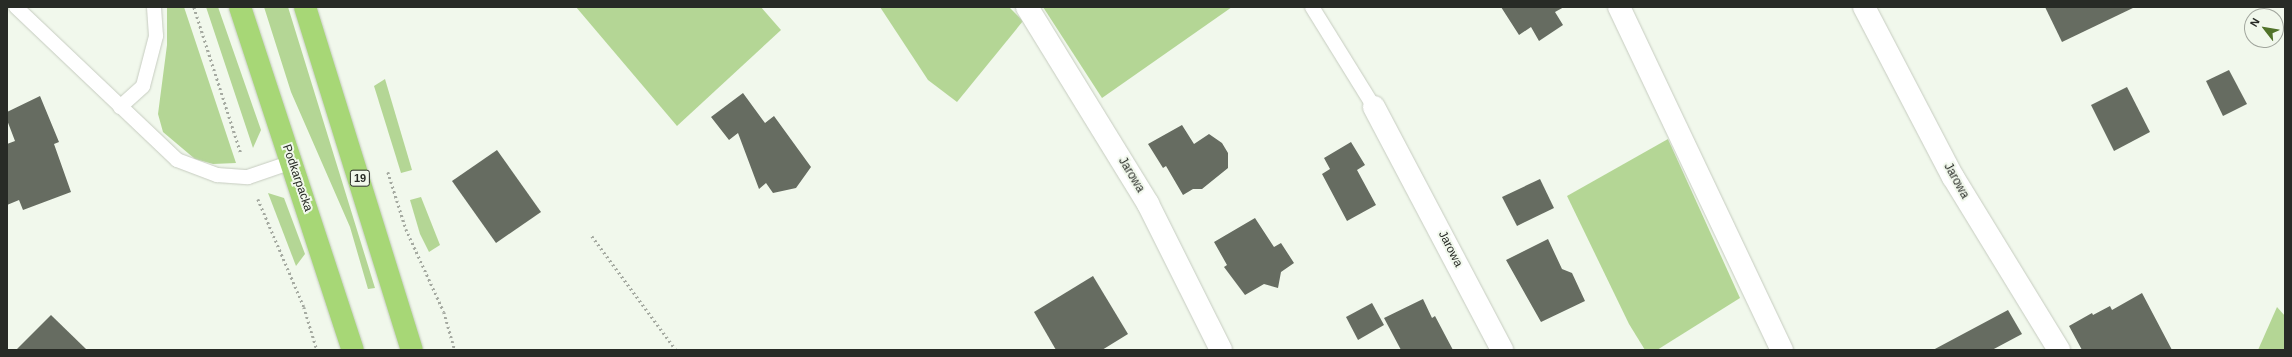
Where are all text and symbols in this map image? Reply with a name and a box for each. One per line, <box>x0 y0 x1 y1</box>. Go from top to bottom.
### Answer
north arrow <box>2244 8 2284 48</box>
text: N <box>2247 16 2262 29</box>
street label: Podkarpacka <box>279 143 315 213</box>
street label: Jarowa <box>1115 155 1147 195</box>
street label: Jarowa <box>1940 161 1972 201</box>
road number: 19 <box>349 169 371 187</box>
street label: Jarowa <box>1435 228 1465 270</box>

